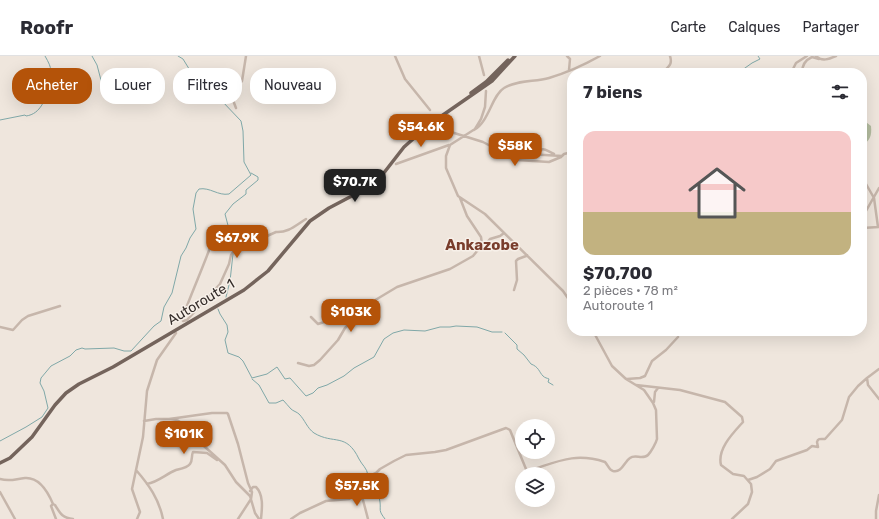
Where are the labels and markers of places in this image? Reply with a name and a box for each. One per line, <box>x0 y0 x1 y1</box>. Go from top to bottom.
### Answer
pin: $54.6K <box>388 114 454 148</box>
pin: $58K <box>491 133 539 167</box>
pin: $70.7K <box>322 169 388 203</box>
pin: $67.9K <box>204 225 270 259</box>
pin: $103K <box>323 299 379 333</box>
pin: $101K <box>156 421 212 455</box>
pin: $57.5K <box>324 473 390 507</box>

